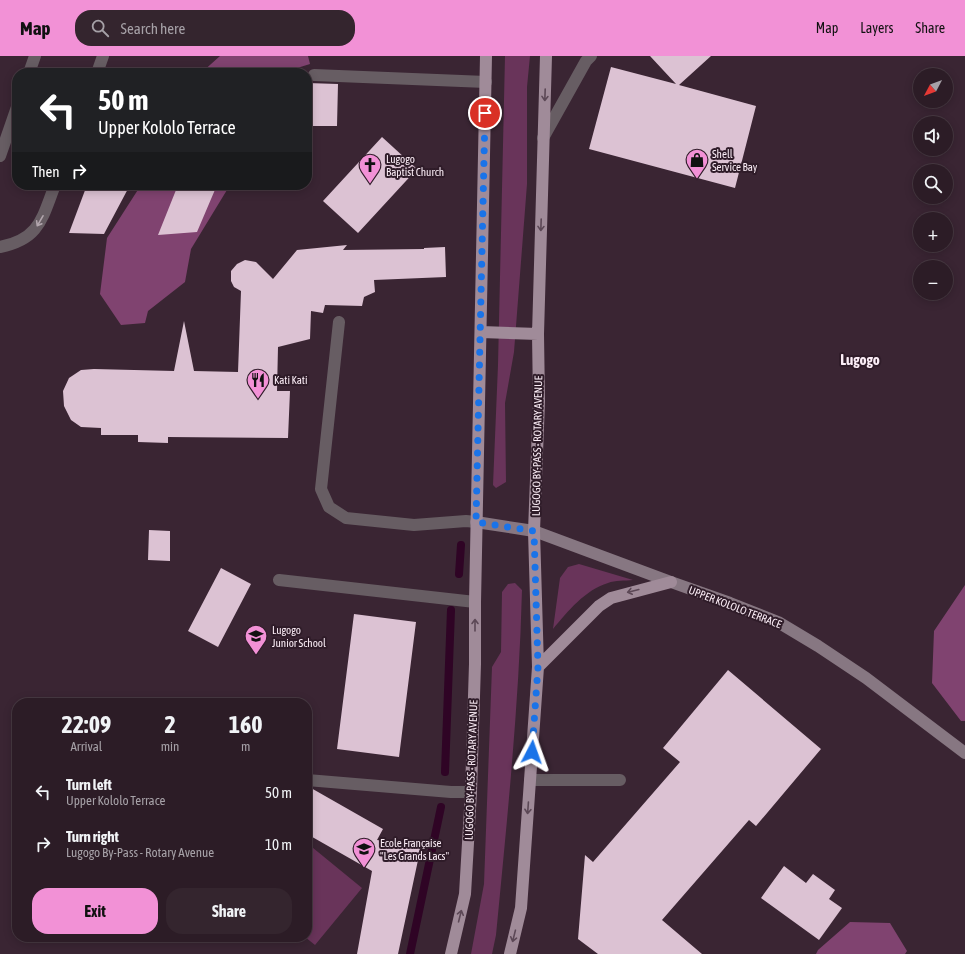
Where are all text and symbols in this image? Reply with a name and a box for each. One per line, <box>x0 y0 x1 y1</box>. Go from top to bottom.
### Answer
search box <box>75 10 355 46</box>
text: Map <box>20 17 51 39</box>
icon: search <box>89 17 111 39</box>
text: Search here <box>121 20 185 37</box>
text: Map <box>816 20 838 36</box>
text: Layers <box>860 20 893 36</box>
text: Share <box>915 20 945 36</box>
north arrow <box>913 68 953 108</box>
map controls <box>913 68 953 300</box>
icon: left <box>32 84 84 136</box>
text: 50 m <box>98 84 148 116</box>
one-way arrow <box>541 88 548 101</box>
pin <box>468 96 502 130</box>
icon: arrive <box>474 102 496 124</box>
button: sound <box>913 116 953 156</box>
text: Upper Kololo Terrace <box>98 117 236 138</box>
shop icon: Shell Service Bay <box>684 147 710 180</box>
place label: Shell Service Bay <box>712 148 758 173</box>
church icon: Lugogo Baptist Church <box>357 152 383 185</box>
place label: Lugogo Baptist Church <box>386 153 444 178</box>
icon: right <box>68 160 90 182</box>
text: Then <box>32 163 60 180</box>
button: search <box>913 164 953 204</box>
button: + <box>913 212 953 252</box>
one-way arrow <box>36 215 44 227</box>
one-way arrow <box>537 218 545 231</box>
button: − <box>913 260 953 300</box>
district label: Lugogo <box>840 351 880 368</box>
restaurant icon: Kati Kati <box>245 367 271 400</box>
place label: Kati Kati <box>274 374 307 386</box>
street label: LUGOGO BY-PASS - ROTARY AVENUE <box>530 375 544 516</box>
street label: UPPER KOLOLO TERRACE <box>687 584 783 630</box>
one-way arrow <box>627 588 640 596</box>
one-way arrow <box>471 619 479 632</box>
school or university icon: Lugogo Junior School <box>243 623 269 656</box>
place label: Lugogo Junior School <box>272 624 326 649</box>
street label: LUGOGO BY-PASS - ROTARY AVENUE <box>463 699 479 840</box>
text: 22:09 <box>61 711 111 738</box>
text: 2 <box>164 711 176 738</box>
text: 160 <box>229 711 263 738</box>
position arrow <box>511 731 553 773</box>
text: Arrival <box>70 739 102 754</box>
text: min <box>161 739 179 754</box>
text: m <box>241 739 250 754</box>
text: Turn left <box>66 776 112 793</box>
icon: left <box>32 781 54 803</box>
text: 50 m <box>265 784 292 801</box>
text: Upper Kololo Terrace <box>66 793 165 808</box>
one-way arrow <box>525 801 532 814</box>
text: Turn right <box>66 828 119 845</box>
icon: right <box>32 833 54 855</box>
text: 10 m <box>265 836 292 853</box>
school or university icon: Ecole Française "Les Grands Lacs" <box>351 836 377 869</box>
place label: Ecole Française "Les Grands Lacs" <box>380 837 449 862</box>
text: Lugogo By-Pass - Rotary Avenue <box>66 845 214 860</box>
button: Exit <box>32 888 158 934</box>
button: Share <box>166 888 292 934</box>
one-way arrow <box>457 910 464 923</box>
one-way arrow <box>510 930 517 943</box>

